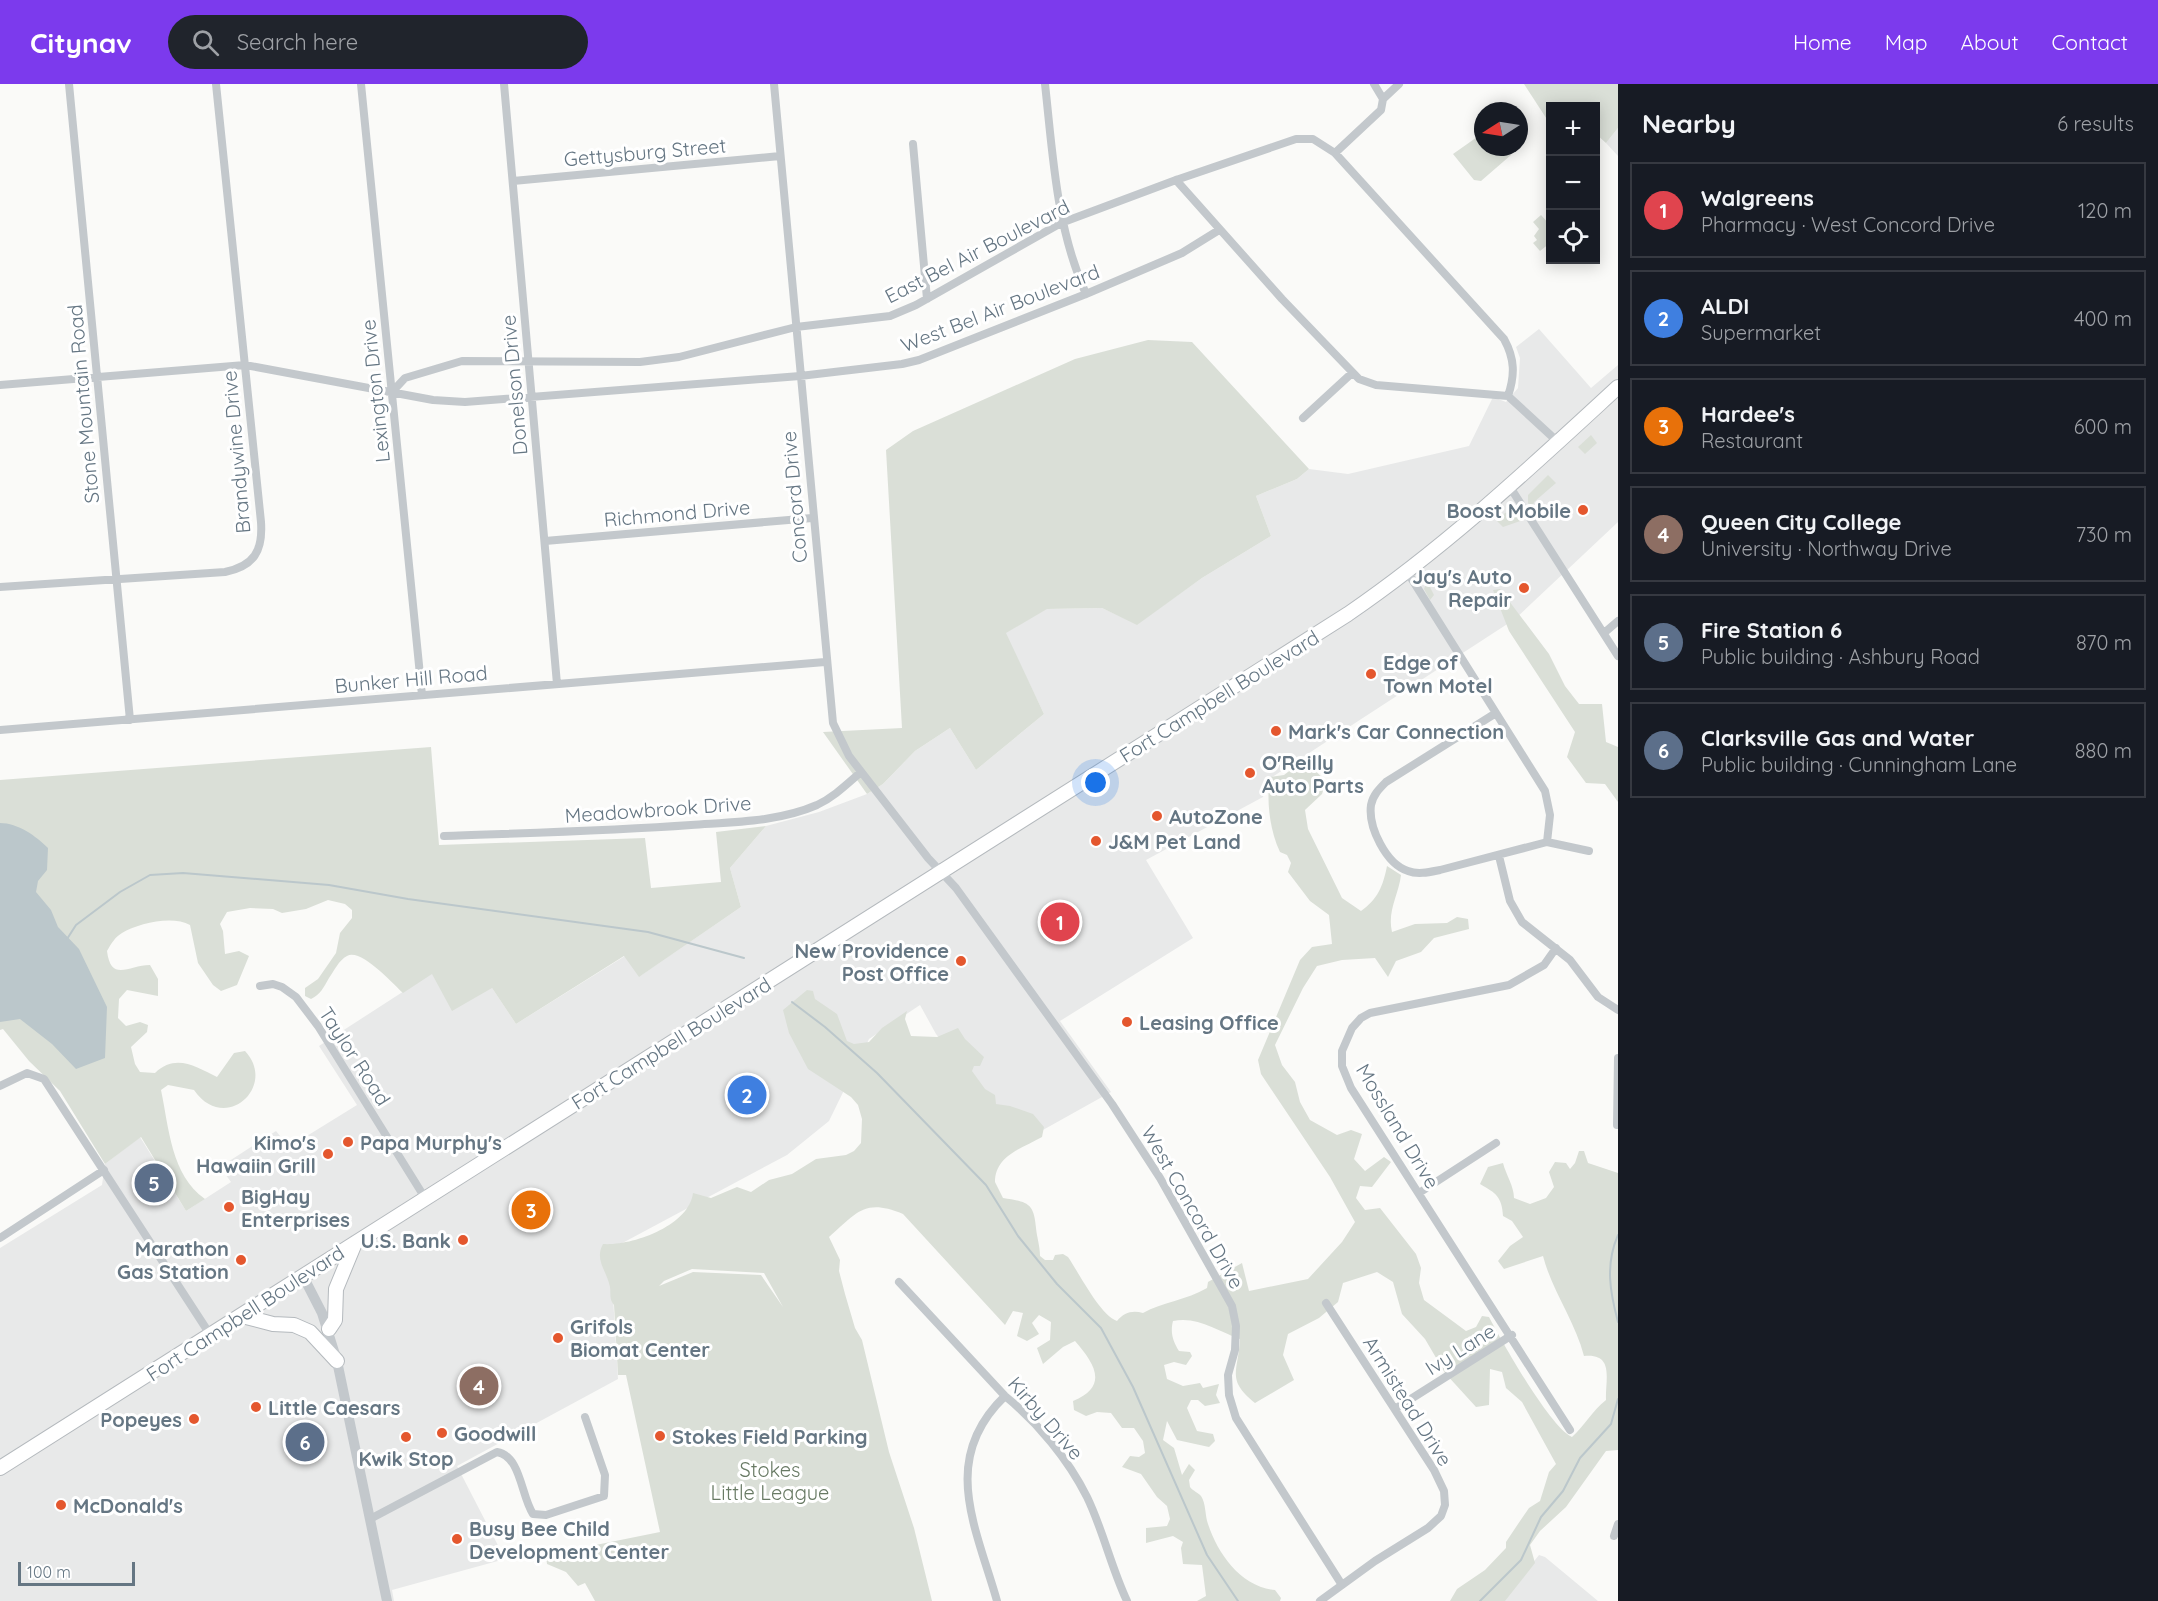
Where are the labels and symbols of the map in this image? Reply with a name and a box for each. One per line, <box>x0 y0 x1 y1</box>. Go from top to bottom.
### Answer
north arrow <box>1474 102 1528 156</box>
street label: Gettysburg Street <box>563 132 727 172</box>
street label: East Bel Air Boulevard <box>880 194 1074 308</box>
street label: West Bel Air Boulevard <box>897 259 1103 357</box>
street label: Stone Mountain Road <box>62 303 104 505</box>
street label: Donelson Drive <box>495 314 533 456</box>
street label: Lexington Drive <box>355 318 395 464</box>
street label: Brandywine Drive <box>216 370 256 534</box>
street label: Concord Drive <box>776 430 812 564</box>
street label: Richmond Drive <box>603 494 751 532</box>
place label: Boost Mobile <box>1446 498 1571 523</box>
marker: Boost Mobile <box>1576 503 1590 517</box>
place label: Jay's Auto Repair <box>1412 564 1512 612</box>
marker: Jay's Auto Repair <box>1517 581 1531 595</box>
street label: Fort Campbell Boulevard <box>1115 624 1323 768</box>
place label: Edge of Town Motel <box>1383 650 1493 698</box>
street label: Bunker Hill Road <box>333 660 489 698</box>
marker: Edge of Town Motel <box>1364 667 1378 681</box>
place label: Mark's Car Connection <box>1288 719 1504 744</box>
marker: Mark's Car Connection <box>1269 724 1283 738</box>
place label: O'Reilly Auto Parts <box>1262 750 1364 798</box>
marker: O'Reilly Auto Parts <box>1243 766 1257 780</box>
your location <box>1081 768 1110 797</box>
street label: Meadowbrook Drive <box>564 790 752 828</box>
place label: AutoZone <box>1169 804 1263 829</box>
marker: AutoZone <box>1150 809 1164 823</box>
place label: J&M Pet Land <box>1108 829 1241 854</box>
marker: J&M Pet Land <box>1089 834 1103 848</box>
pin: 1 <box>1040 900 1080 944</box>
place label: New Providence Post Office <box>794 938 949 986</box>
marker: New Providence Post Office <box>954 954 968 968</box>
street label: Fort Campbell Boulevard <box>567 971 775 1115</box>
street label: Taylor Road <box>314 1002 396 1110</box>
place label: Leasing Office <box>1139 1010 1279 1035</box>
marker: Leasing Office <box>1120 1015 1134 1029</box>
street label: Mossland Drive <box>1351 1059 1445 1193</box>
pin: 2 <box>728 1072 766 1118</box>
street label: West Concord Drive <box>1136 1121 1250 1293</box>
place label: Kimo's Hawaiin Grill <box>196 1130 316 1178</box>
place label: Papa Murphy's <box>360 1130 502 1155</box>
marker: Papa Murphy's <box>341 1135 355 1149</box>
marker: Kimo's Hawaiin Grill <box>321 1147 335 1161</box>
pin: 5 <box>134 1160 174 1206</box>
place label: BigHay Enterprises <box>241 1184 350 1232</box>
pin: 3 <box>512 1188 550 1232</box>
marker: BigHay Enterprises <box>222 1200 236 1214</box>
place label: U.S. Bank <box>360 1228 451 1253</box>
marker: U.S. Bank <box>456 1233 470 1247</box>
place label: Marathon Gas Station <box>117 1236 229 1284</box>
street label: Fort Campbell Boulevard <box>141 1240 349 1386</box>
marker: Marathon Gas Station <box>234 1253 248 1267</box>
place label: Grifols Biomat Center <box>570 1314 710 1362</box>
street label: Ivy Lane <box>1420 1318 1500 1380</box>
marker: Grifols Biomat Center <box>551 1331 565 1345</box>
street label: Armistead Drive <box>1358 1331 1458 1471</box>
pin: 4 <box>460 1364 498 1408</box>
street label: Kirby Drive <box>1003 1371 1089 1465</box>
place label: Little Caesars <box>268 1395 401 1420</box>
marker: Little Caesars <box>249 1400 263 1414</box>
place label: Popeyes <box>100 1407 182 1432</box>
marker: Popeyes <box>187 1412 201 1426</box>
pin: 6 <box>286 1420 324 1464</box>
place label: Goodwill <box>454 1421 536 1446</box>
place label: Stokes Field Parking <box>672 1424 868 1449</box>
marker: Goodwill <box>435 1426 449 1440</box>
marker: Stokes Field Parking <box>653 1429 667 1443</box>
marker: Kwik Stop <box>399 1430 413 1444</box>
place label: Kwik Stop <box>359 1446 453 1471</box>
park label: Stokes Little League <box>711 1457 829 1505</box>
place label: McDonald's <box>73 1493 183 1518</box>
marker: McDonald's <box>54 1498 68 1512</box>
place label: Busy Bee Child Development Center <box>469 1516 669 1564</box>
marker: Busy Bee Child Development Center <box>450 1532 464 1546</box>
scale bar <box>18 1559 135 1586</box>

